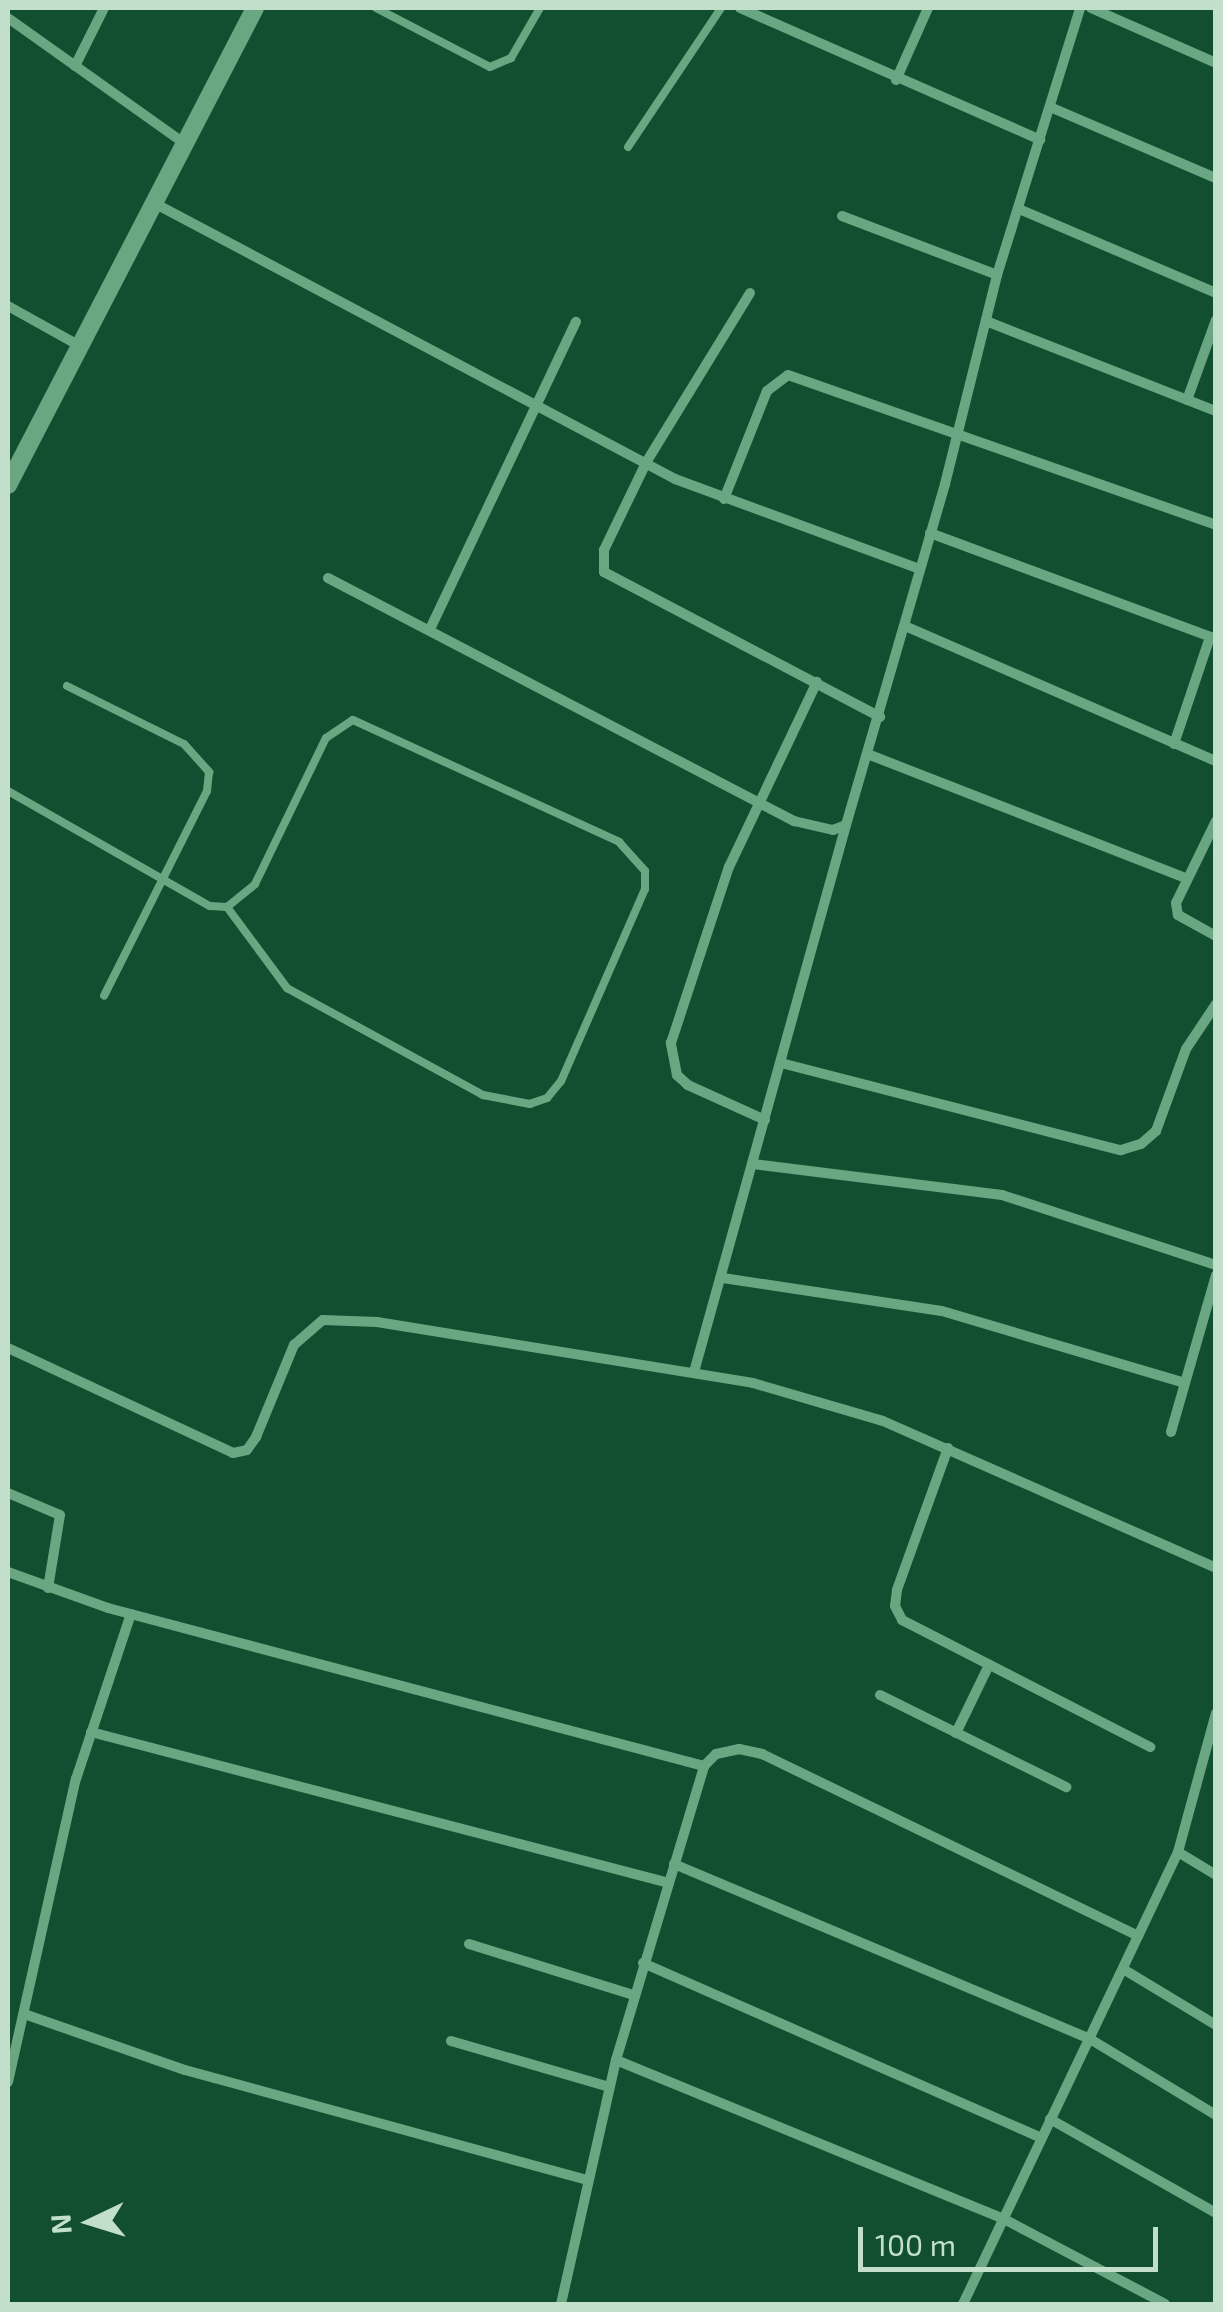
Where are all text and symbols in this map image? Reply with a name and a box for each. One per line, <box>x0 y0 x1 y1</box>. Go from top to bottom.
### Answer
north arrow <box>40 2172 140 2272</box>
scale bar <box>863 2207 1163 2269</box>
text: N <box>42 2213 78 2235</box>
text: 100 m <box>875 2226 956 2262</box>

